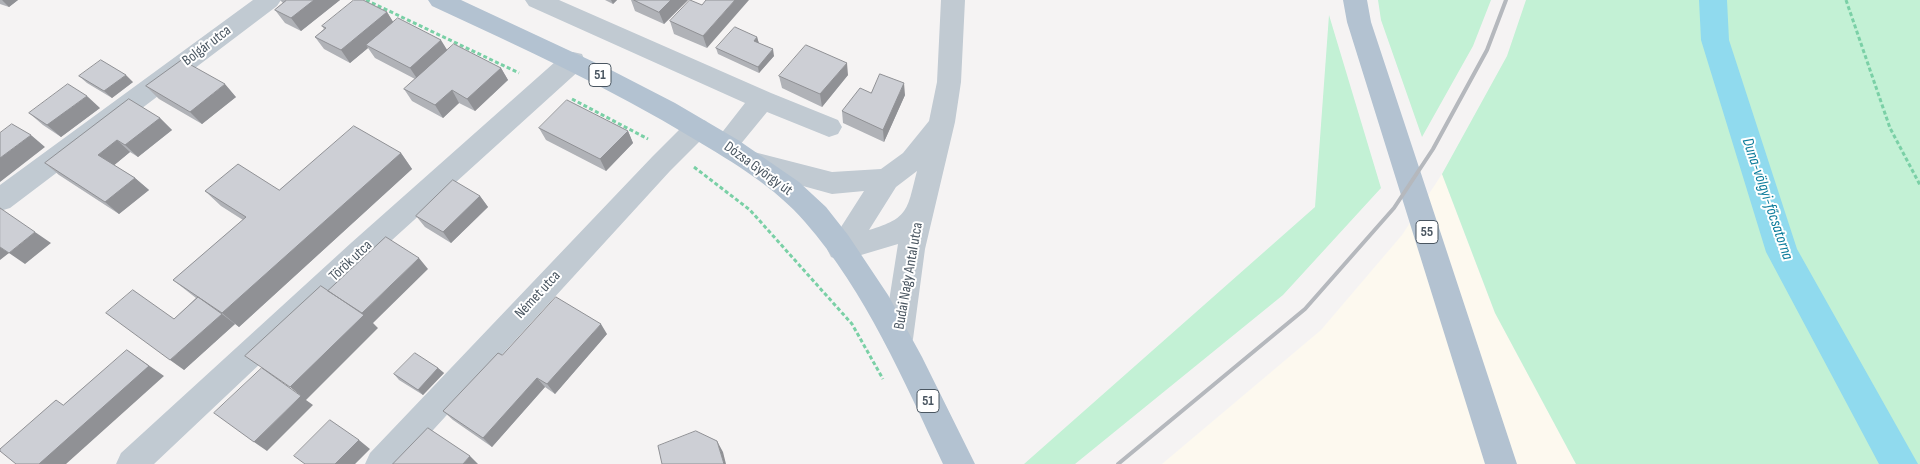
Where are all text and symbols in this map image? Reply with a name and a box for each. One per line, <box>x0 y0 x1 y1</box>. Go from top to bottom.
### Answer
street label: Bolgár utca <box>179 22 235 70</box>
road number: 51 <box>589 64 611 86</box>
water label: Duna-völgyi-főcsatorna <box>1737 136 1797 262</box>
street label: Dózsa György út <box>720 138 796 200</box>
road number: 55 <box>1416 220 1438 243</box>
street label: Budai Nagy Antal utca <box>891 221 927 331</box>
street label: Török utca <box>326 237 376 285</box>
street label: Német utca <box>511 267 565 323</box>
road number: 51 <box>917 390 939 412</box>

